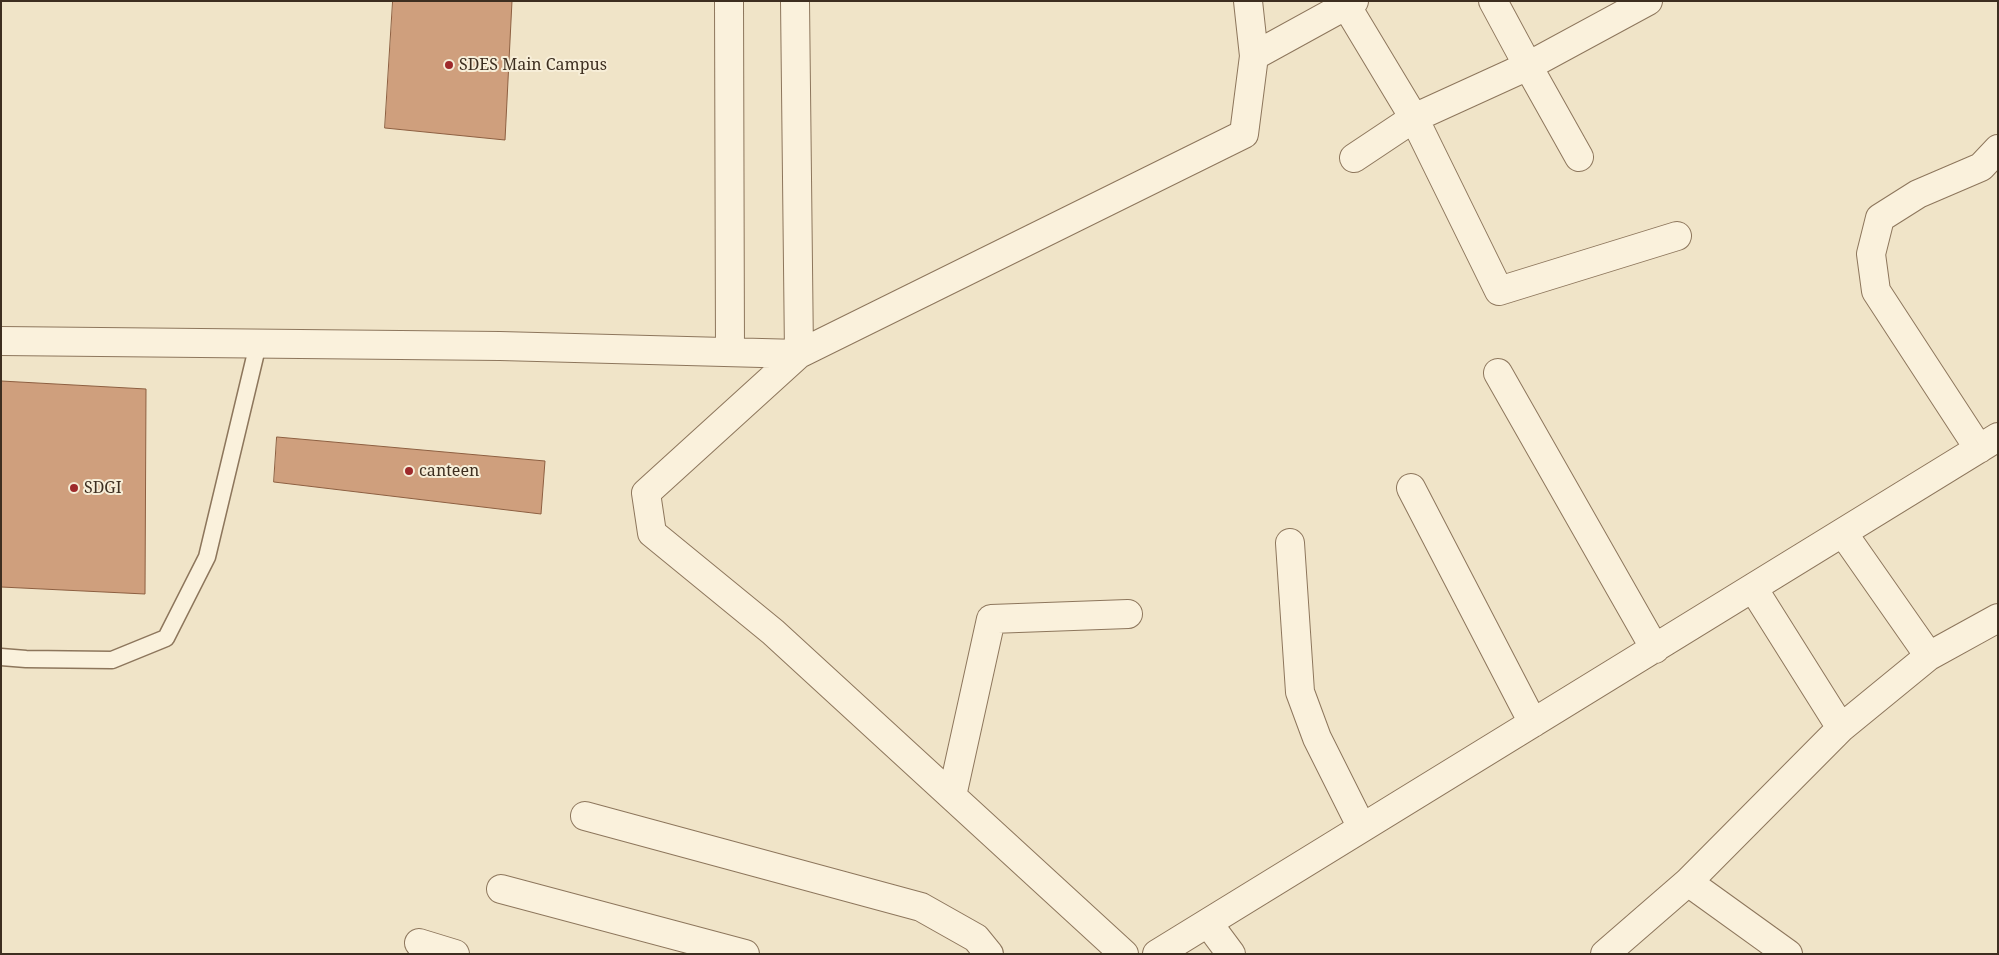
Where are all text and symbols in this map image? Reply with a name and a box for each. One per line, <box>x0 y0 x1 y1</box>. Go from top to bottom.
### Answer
place label: SDES Main Campus <box>459 55 607 75</box>
marker: SDES Main Campus <box>443 59 455 71</box>
place label: canteen <box>419 461 479 481</box>
marker: canteen <box>403 465 415 477</box>
place label: SDGI <box>84 478 122 498</box>
marker: SDGI <box>68 482 80 494</box>

